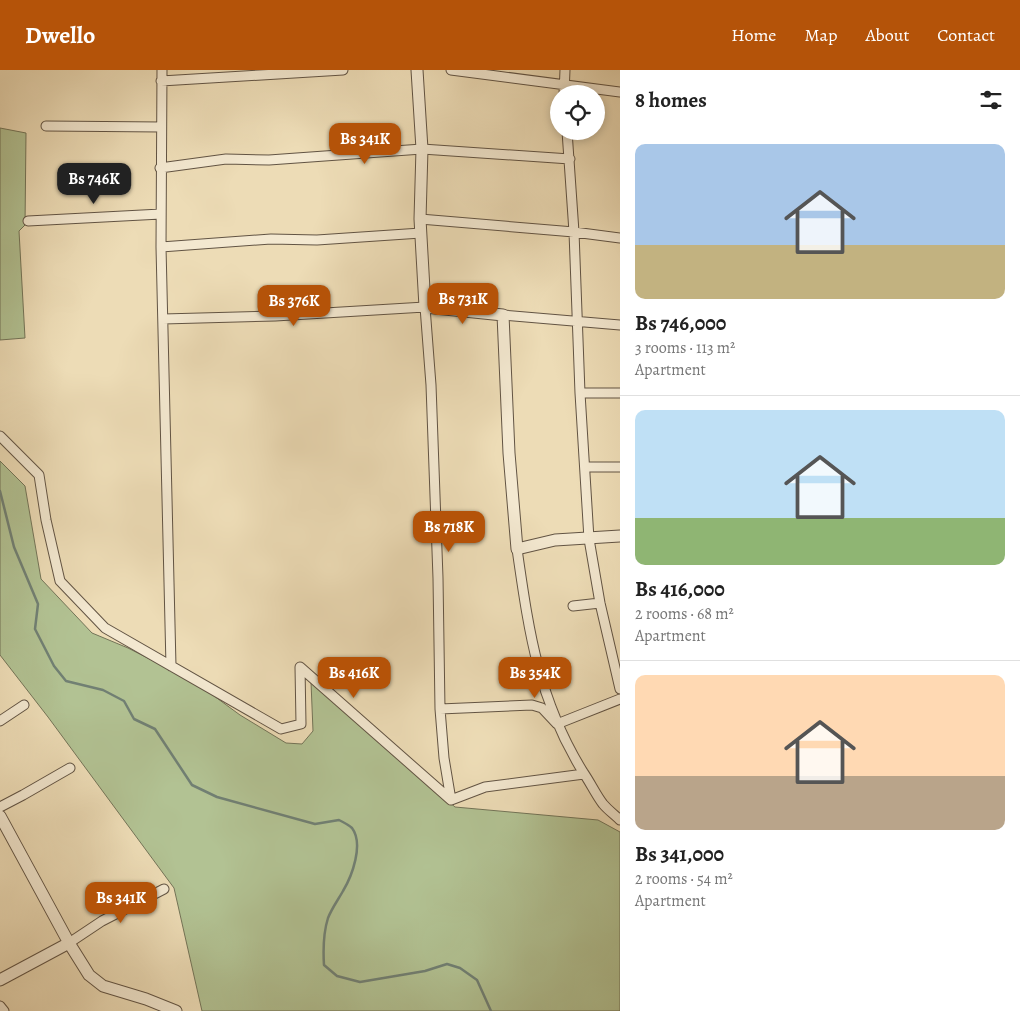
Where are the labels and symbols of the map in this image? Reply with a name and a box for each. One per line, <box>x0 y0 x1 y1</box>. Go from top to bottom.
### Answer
pin: Bs 341K <box>319 122 411 165</box>
pin: Bs 746K <box>48 162 140 205</box>
pin: Bs 731K <box>417 282 509 325</box>
pin: Bs 376K <box>248 284 340 327</box>
pin: Bs 718K <box>403 510 495 553</box>
pin: Bs 416K <box>308 656 400 699</box>
pin: Bs 354K <box>489 656 581 699</box>
pin: Bs 341K <box>75 882 167 924</box>

